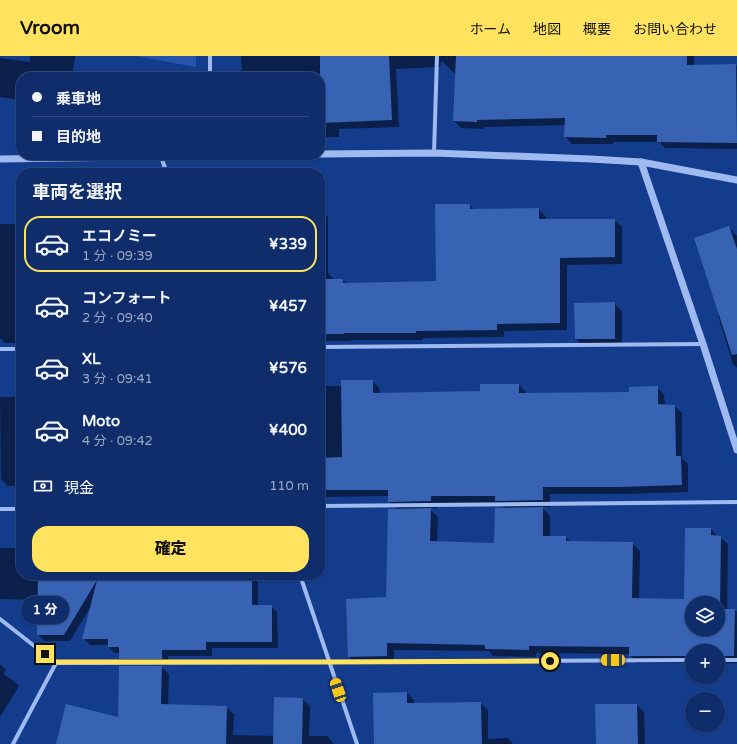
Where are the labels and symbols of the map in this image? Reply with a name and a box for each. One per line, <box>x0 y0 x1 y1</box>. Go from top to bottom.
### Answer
callout: 1 分 <box>21 596 69 624</box>
route end <box>36 645 54 663</box>
route start <box>541 652 559 670</box>
car <box>601 654 625 666</box>
car <box>328 677 348 703</box>

